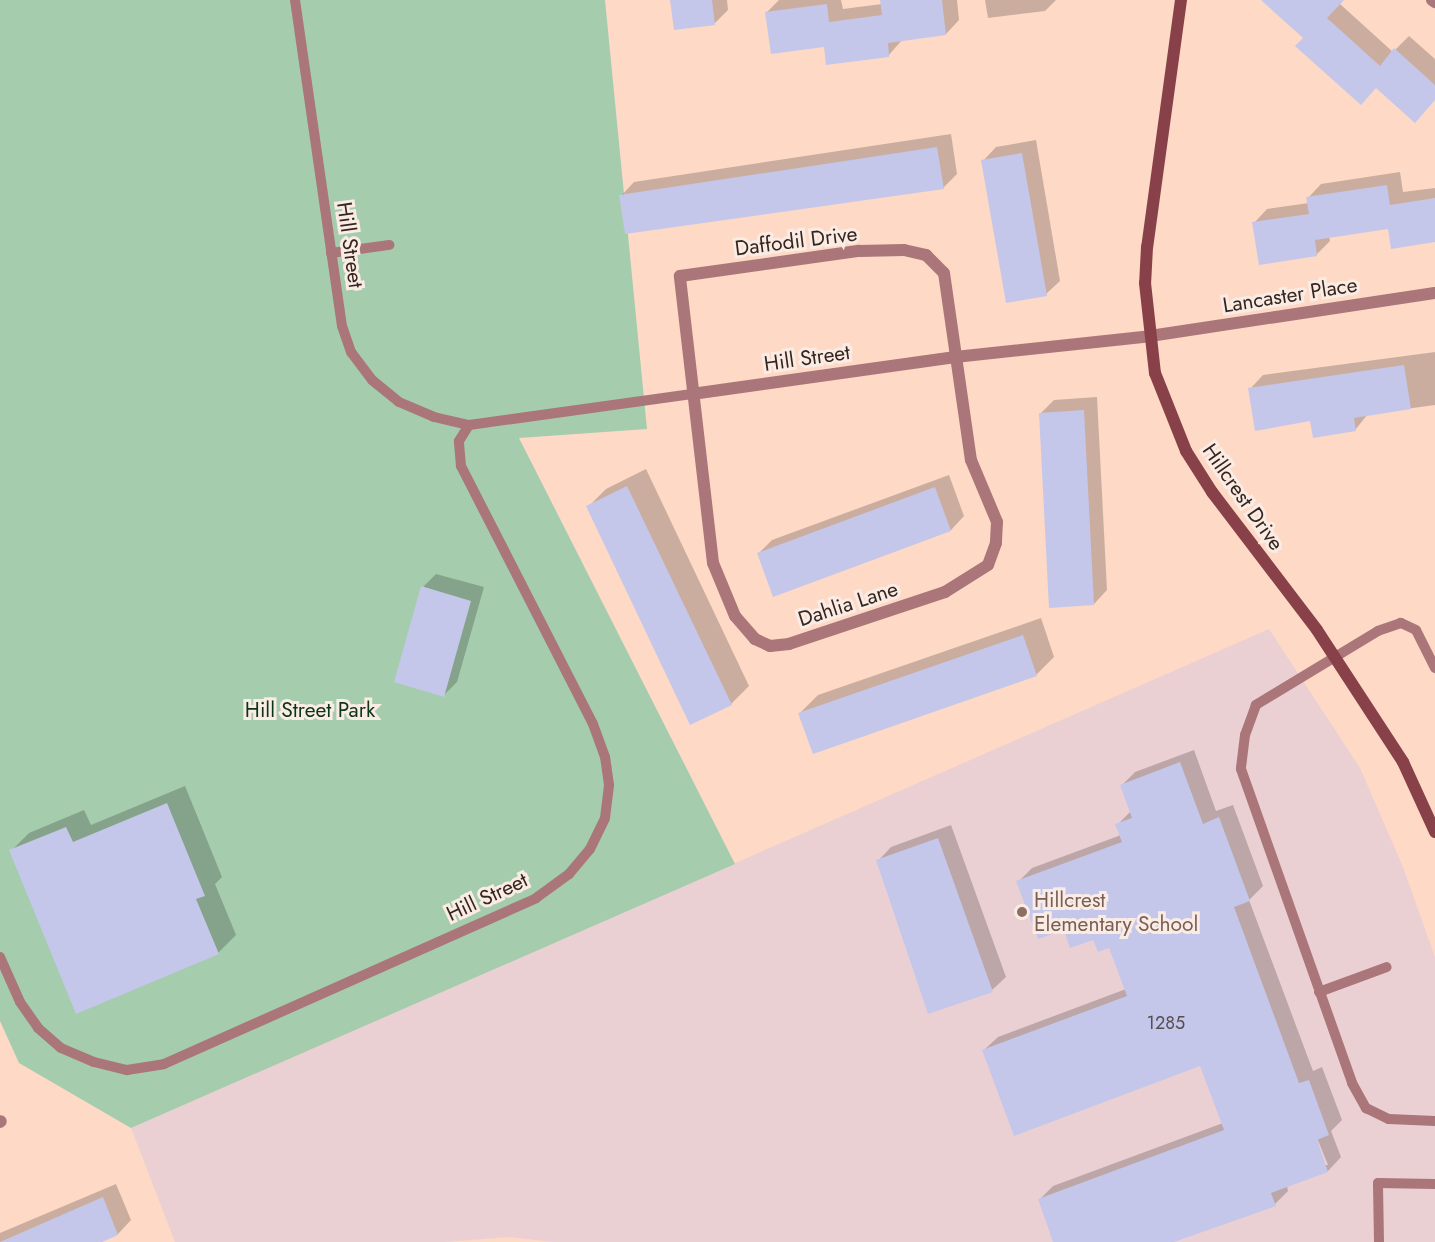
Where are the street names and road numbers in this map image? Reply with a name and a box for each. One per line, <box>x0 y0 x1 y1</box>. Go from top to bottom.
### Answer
street label: Hill Street <box>332 200 368 290</box>
street label: Daffodil Drive <box>733 221 859 261</box>
street label: Lancaster Place <box>1221 272 1359 318</box>
street label: Hill Street <box>762 340 852 376</box>
street label: Hillcrest Drive <box>1197 439 1289 555</box>
street label: Dahlia Lane <box>795 576 901 632</box>
street label: Hill Street <box>442 867 532 927</box>

